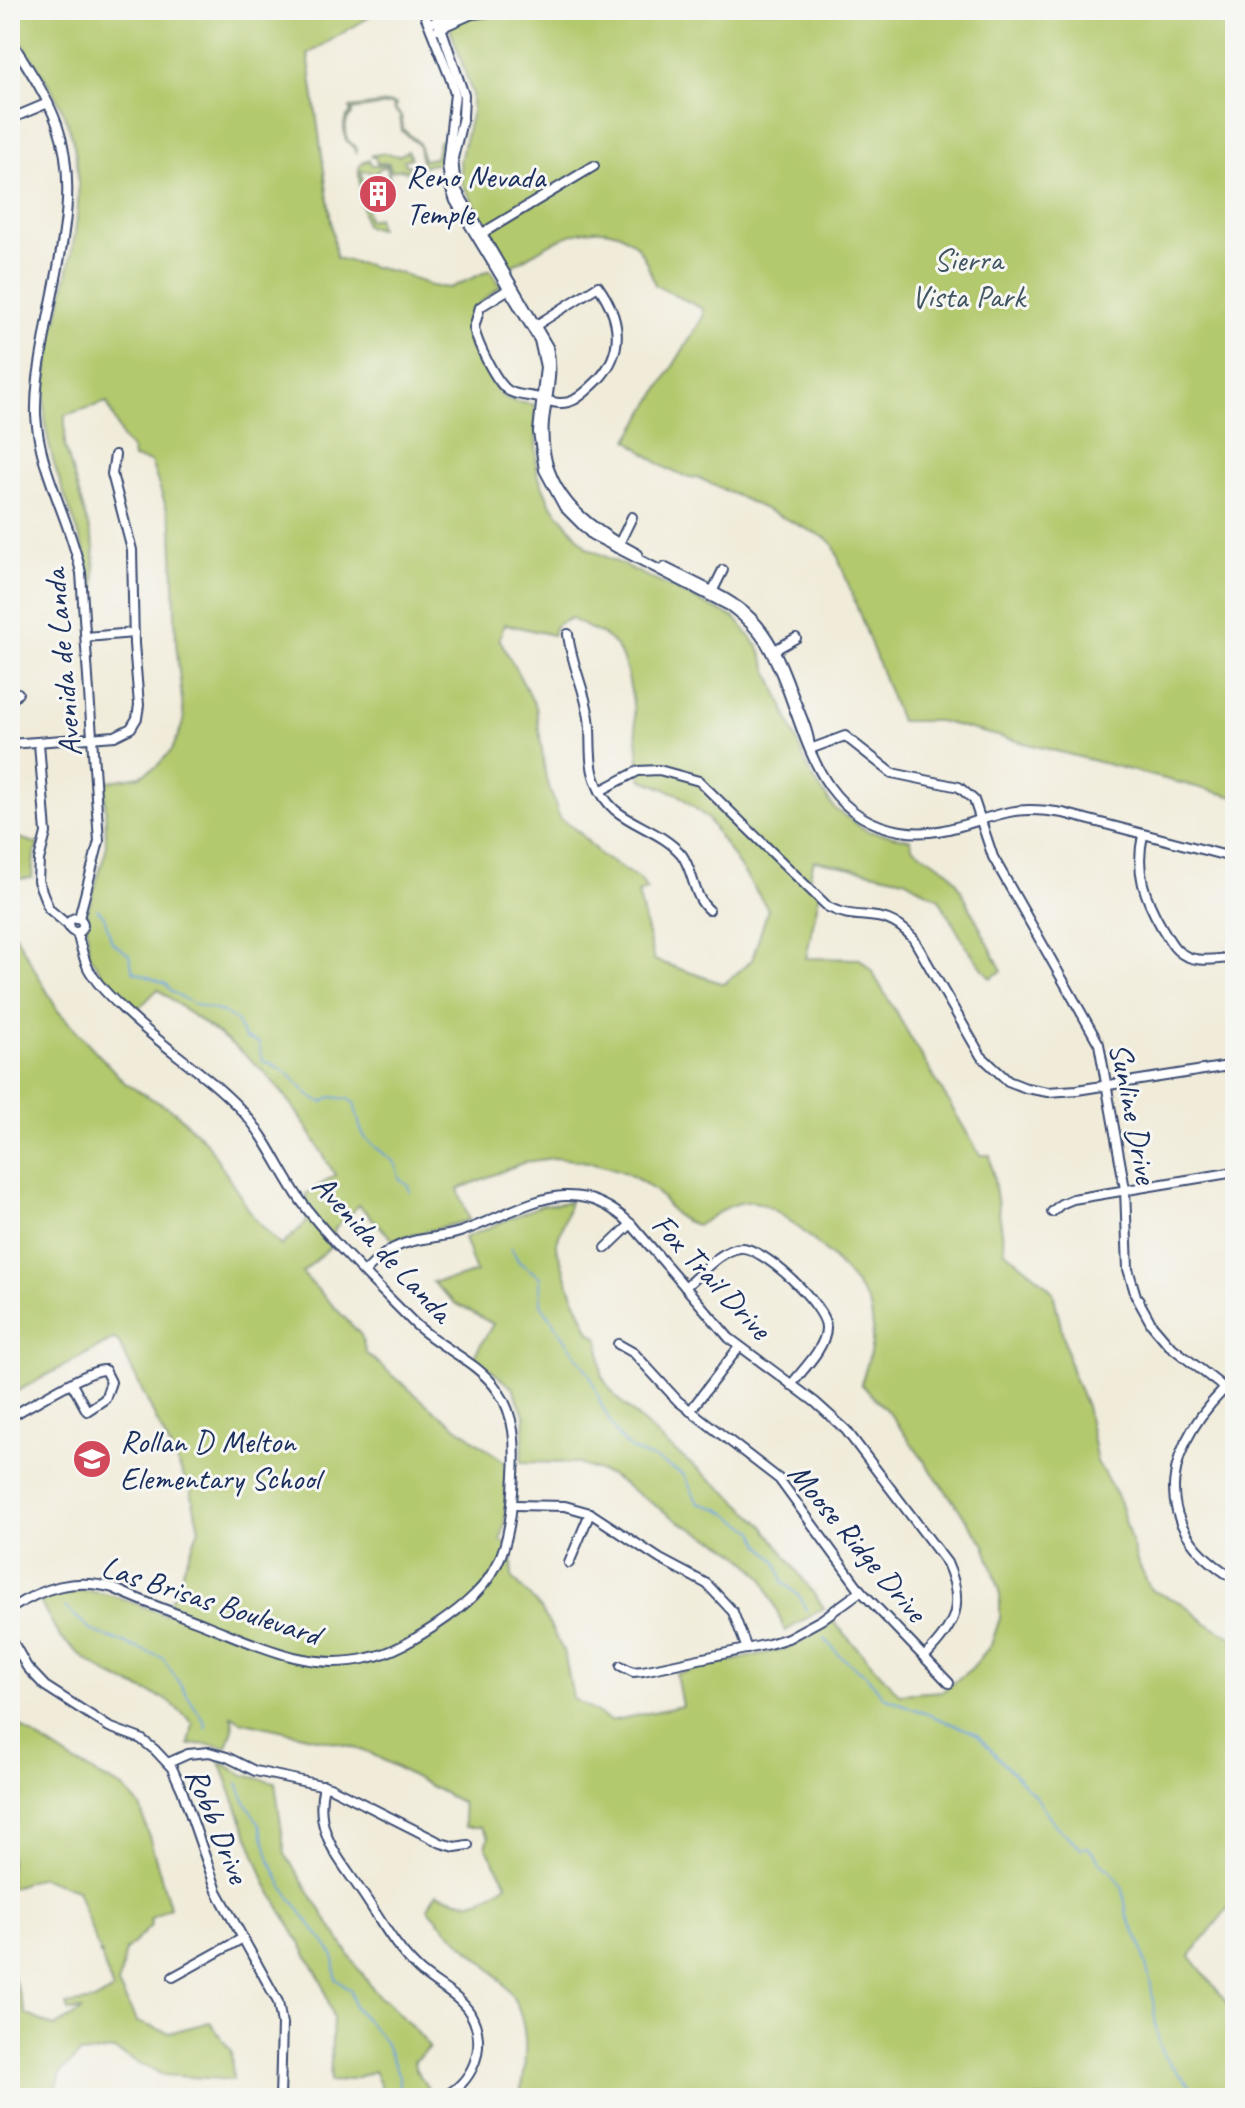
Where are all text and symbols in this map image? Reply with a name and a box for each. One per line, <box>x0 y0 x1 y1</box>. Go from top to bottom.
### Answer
place label: Reno Nevada Temple <box>406 156 547 234</box>
building icon: Reno Nevada Temple <box>357 173 399 215</box>
park label: Sierra Vista Park <box>911 239 1027 317</box>
street label: Avenida de Landa <box>34 565 91 758</box>
street label: Sunline Drive <box>1100 1039 1168 1190</box>
street label: Avenida de Landa <box>304 1166 464 1333</box>
street label: Fox Trail Drive <box>643 1205 782 1350</box>
place label: Rollan D Melton Elementary School <box>120 1421 325 1499</box>
school or university icon: Rollan D Melton Elementary School <box>71 1438 113 1480</box>
street label: Moose Ridge Drive <box>779 1454 938 1632</box>
street label: Las Brisas Boulevard <box>97 1546 330 1657</box>
street label: Robb Drive <box>176 1762 260 1891</box>

